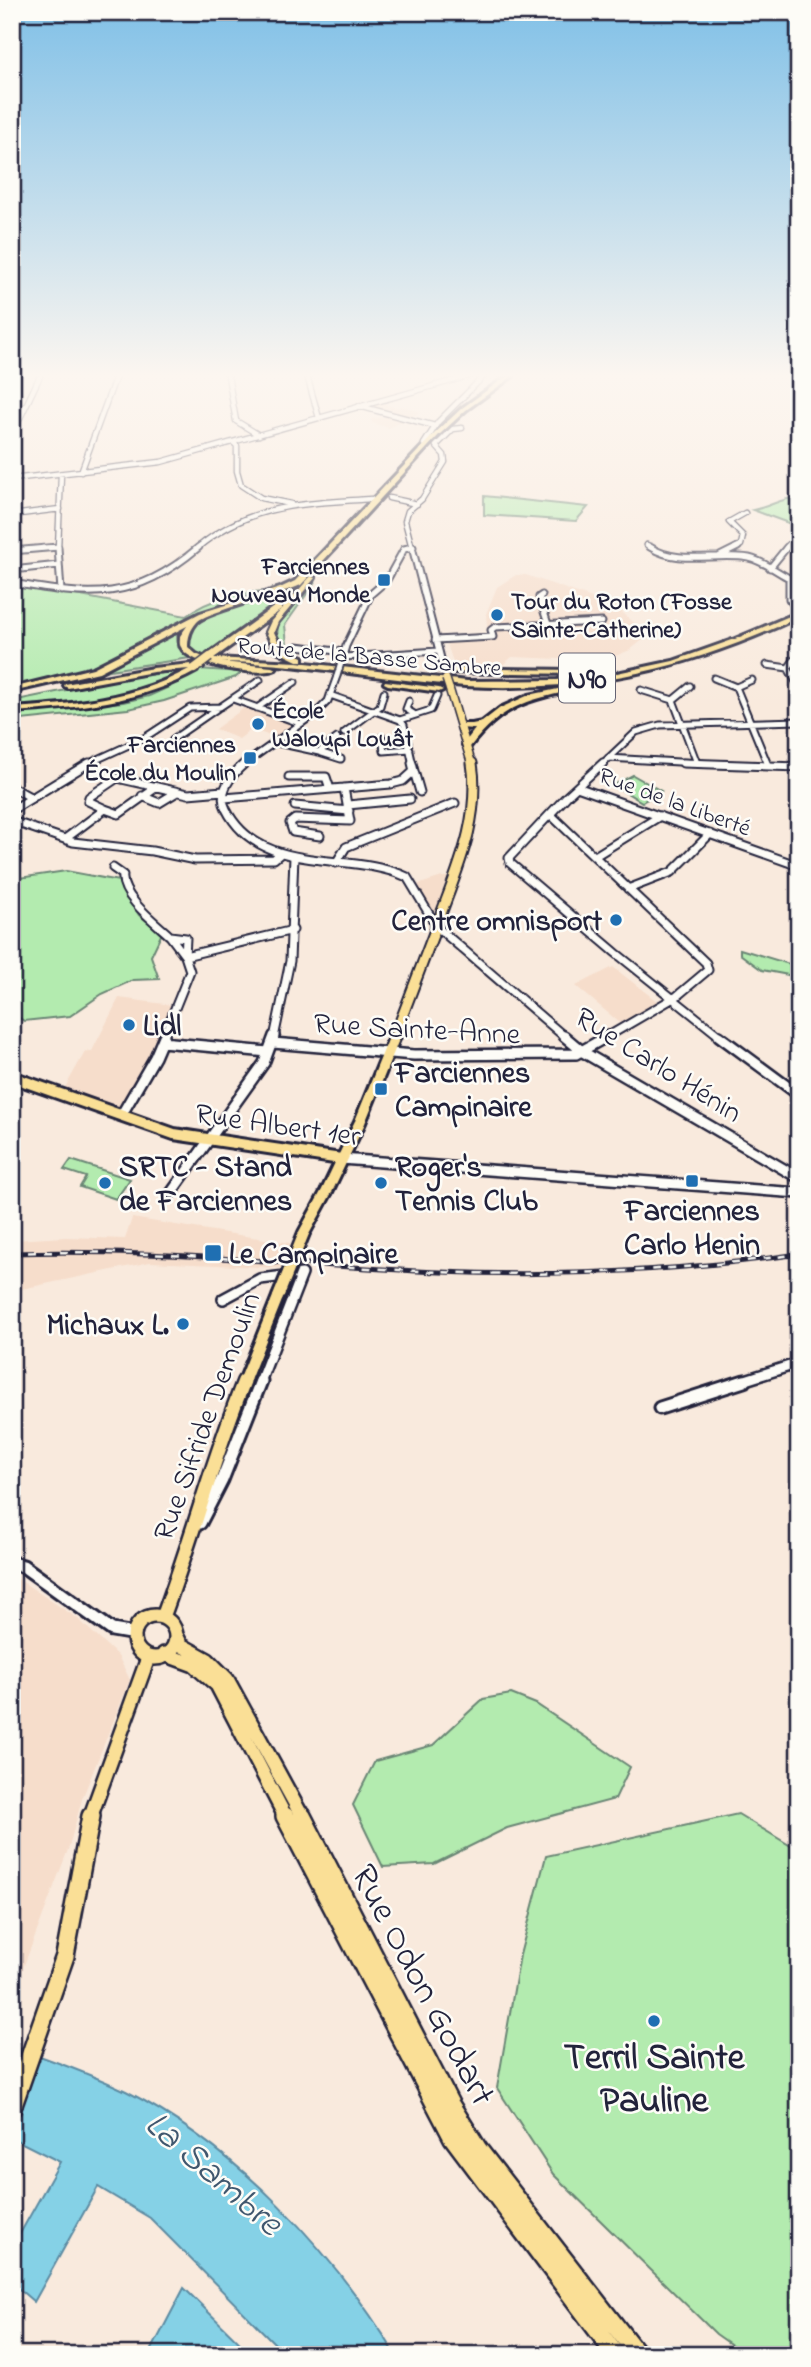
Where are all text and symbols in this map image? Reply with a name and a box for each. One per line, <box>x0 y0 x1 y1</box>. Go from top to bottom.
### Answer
place label: Farciennes Nouveau Monde <box>211 551 371 614</box>
marker: Farciennes Nouveau Monde <box>376 572 392 588</box>
place label: Tour du Roton (Fosse Sainte-Catherine) <box>511 586 733 649</box>
marker: Tour du Roton (Fosse Sainte-Catherine) <box>489 607 505 623</box>
street label: Route de la Basse Sambre <box>235 629 503 688</box>
road number: N90 <box>559 654 615 702</box>
place label: École Waloupi Louât <box>272 695 414 758</box>
marker: École Waloupi Louât <box>250 716 266 732</box>
place label: Farciennes École du Moulin <box>84 729 236 792</box>
marker: Farciennes École du Moulin <box>242 750 258 766</box>
street label: Rue de la Liberté <box>593 760 755 847</box>
place label: Centre omnisport <box>391 901 603 945</box>
marker: Centre omnisport <box>608 912 624 928</box>
street label: Rue Carlo Hénin <box>565 997 750 1136</box>
street label: Rue Sainte-Anne <box>313 1004 522 1058</box>
place label: Lidl <box>143 1006 181 1050</box>
marker: Lidl <box>121 1017 137 1033</box>
place label: Farciennes Campinaire <box>393 1053 533 1131</box>
marker: Farciennes Campinaire <box>373 1081 389 1097</box>
street label: Rue Albert 1er <box>192 1094 364 1160</box>
place label: SRTC - Stand de Farciennes <box>119 1147 292 1225</box>
place label: Roger's Tennis Club <box>395 1147 538 1225</box>
marker: Farciennes Carlo Henin <box>684 1173 700 1189</box>
marker: SRTC - Stand de Farciennes <box>97 1175 113 1191</box>
marker: Roger's Tennis Club <box>373 1175 389 1191</box>
place label: Farciennes Carlo Henin <box>622 1191 760 1269</box>
place label: Le Campinaire <box>229 1234 399 1278</box>
marker: Le Campinaire <box>203 1243 223 1263</box>
street label: Rue Sifride Demoulin <box>143 1287 274 1547</box>
place label: Michaux L. <box>46 1305 169 1349</box>
marker: Michaux L. <box>175 1316 191 1332</box>
street label: Rue Odon Godart <box>335 1856 508 2116</box>
marker: Terril Sainte Pauline <box>646 2013 662 2029</box>
place label: Terril Sainte Pauline <box>564 2032 746 2129</box>
water label: La Sambre <box>131 2099 295 2252</box>

